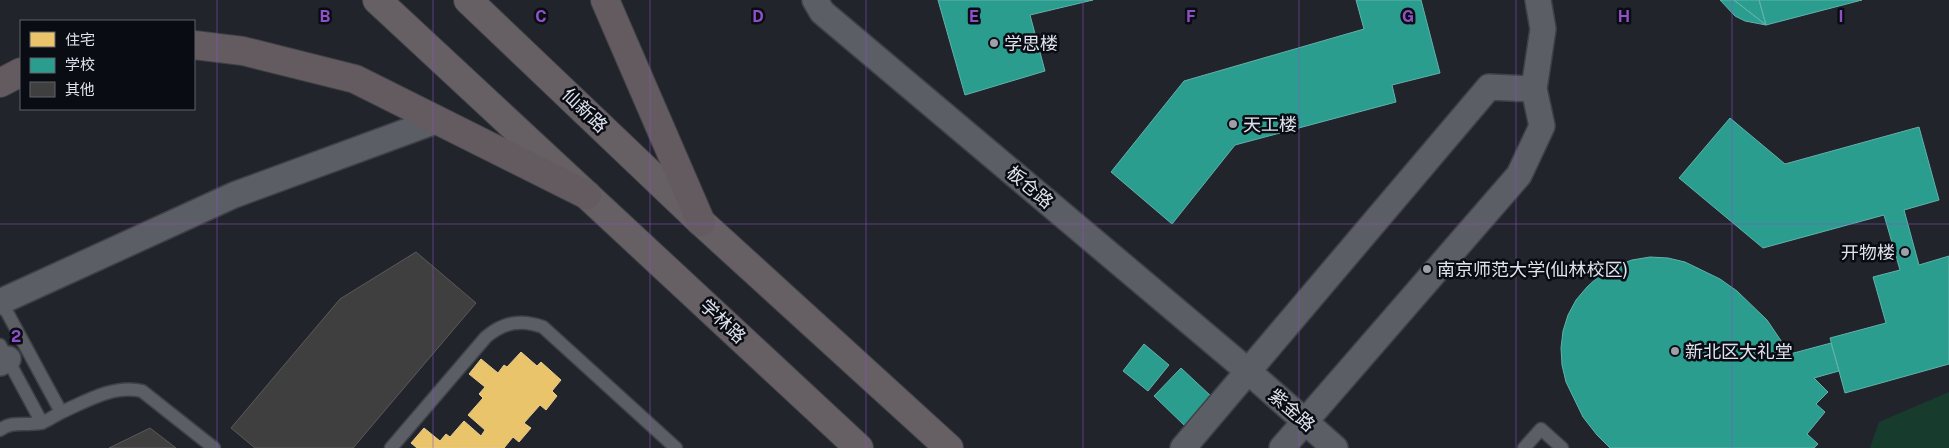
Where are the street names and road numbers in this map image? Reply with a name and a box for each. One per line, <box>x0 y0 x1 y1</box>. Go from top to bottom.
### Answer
street label: 仙新路 <box>558 84 612 136</box>
street label: 板仓路 <box>1003 162 1057 212</box>
street label: 学林路 <box>696 295 750 347</box>
street label: 紫金路 <box>1265 384 1319 436</box>

